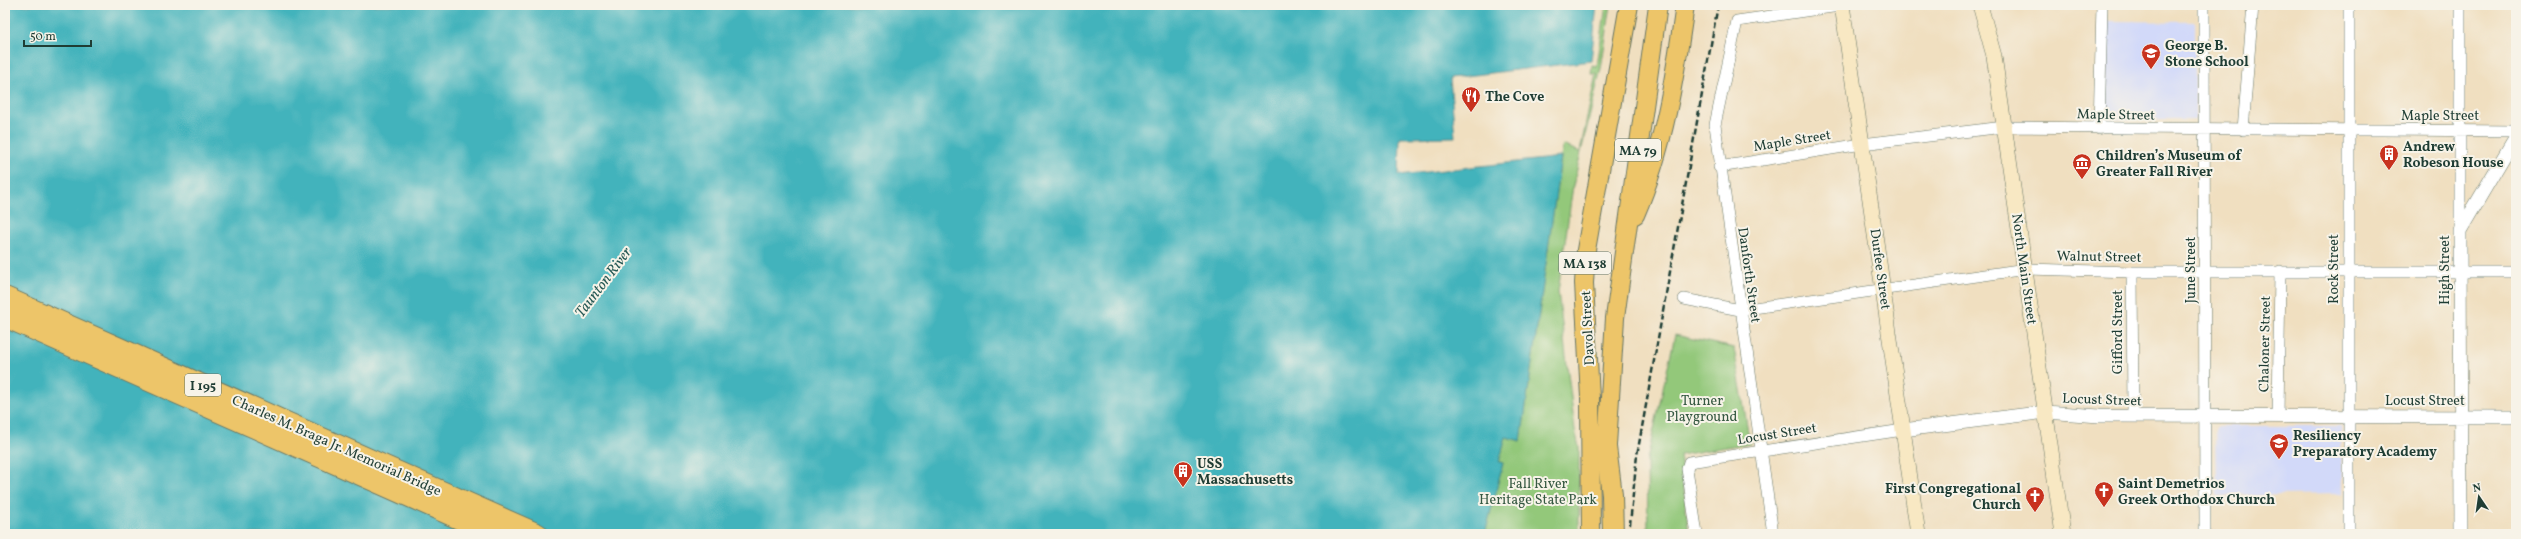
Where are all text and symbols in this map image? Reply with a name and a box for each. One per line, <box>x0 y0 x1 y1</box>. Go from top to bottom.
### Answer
scale bar <box>24 22 91 48</box>
text: 50 m <box>30 29 56 45</box>
place label: George B. Stone School <box>2165 37 2249 72</box>
school or university icon: George B. Stone School <box>2140 42 2162 70</box>
restaurant icon: The Cove <box>1460 85 1482 113</box>
place label: The Cove <box>1485 88 1544 107</box>
street label: Maple Street <box>2077 105 2155 126</box>
street label: Maple Street <box>2401 107 2479 126</box>
street label: Maple Street <box>1752 126 1832 157</box>
place label: Andrew Robeson House <box>2403 138 2504 173</box>
road number: MA 79 <box>1615 139 1661 161</box>
building icon: Andrew Robeson House <box>2378 143 2400 171</box>
place label: Children’s Museum of Greater Fall River <box>2096 147 2243 182</box>
museum icon: Children’s Museum of Greater Fall River <box>2071 152 2093 180</box>
street label: North Main Street <box>2006 213 2041 326</box>
street label: Danforth Street <box>1732 226 1765 324</box>
street label: Durfee Street <box>1864 228 1895 311</box>
street label: Rock Street <box>2325 234 2344 304</box>
street label: High Street <box>2436 235 2455 305</box>
street label: June Street <box>2182 236 2201 304</box>
water label: Taunton River <box>571 243 638 322</box>
street label: Walnut Street <box>2056 247 2142 268</box>
road number: MA 138 <box>1559 252 1611 274</box>
street label: Davol Street <box>1577 290 1600 366</box>
street label: Gifford Street <box>2109 290 2128 374</box>
street label: Chaloner Street <box>2255 296 2276 392</box>
road number: I 195 <box>185 374 221 396</box>
street label: Locust Street <box>2062 390 2142 411</box>
street label: Charles M. Braga Jr. Memorial Bridge <box>229 391 444 501</box>
park label: Turner Playground <box>1666 392 1738 427</box>
street label: Locust Street <box>2385 392 2465 411</box>
street label: Locust Street <box>1736 419 1818 450</box>
place label: Resiliency Preparatory Academy <box>2293 427 2437 462</box>
school or university icon: Resiliency Preparatory Academy <box>2268 432 2290 460</box>
place label: USS Massachusetts <box>1197 455 1293 490</box>
building icon: USS Massachusetts <box>1172 460 1194 488</box>
park label: Fall River Heritage State Park <box>1479 475 1597 510</box>
place label: Saint Demetrios Greek Orthodox Church <box>2118 475 2275 510</box>
north arrow <box>2459 477 2499 517</box>
place label: First Congregational Church <box>1885 480 2021 515</box>
church icon: Saint Demetrios Greek Orthodox Church <box>2093 480 2115 508</box>
text: N <box>2472 481 2483 497</box>
church icon: First Congregational Church <box>2024 485 2046 513</box>

